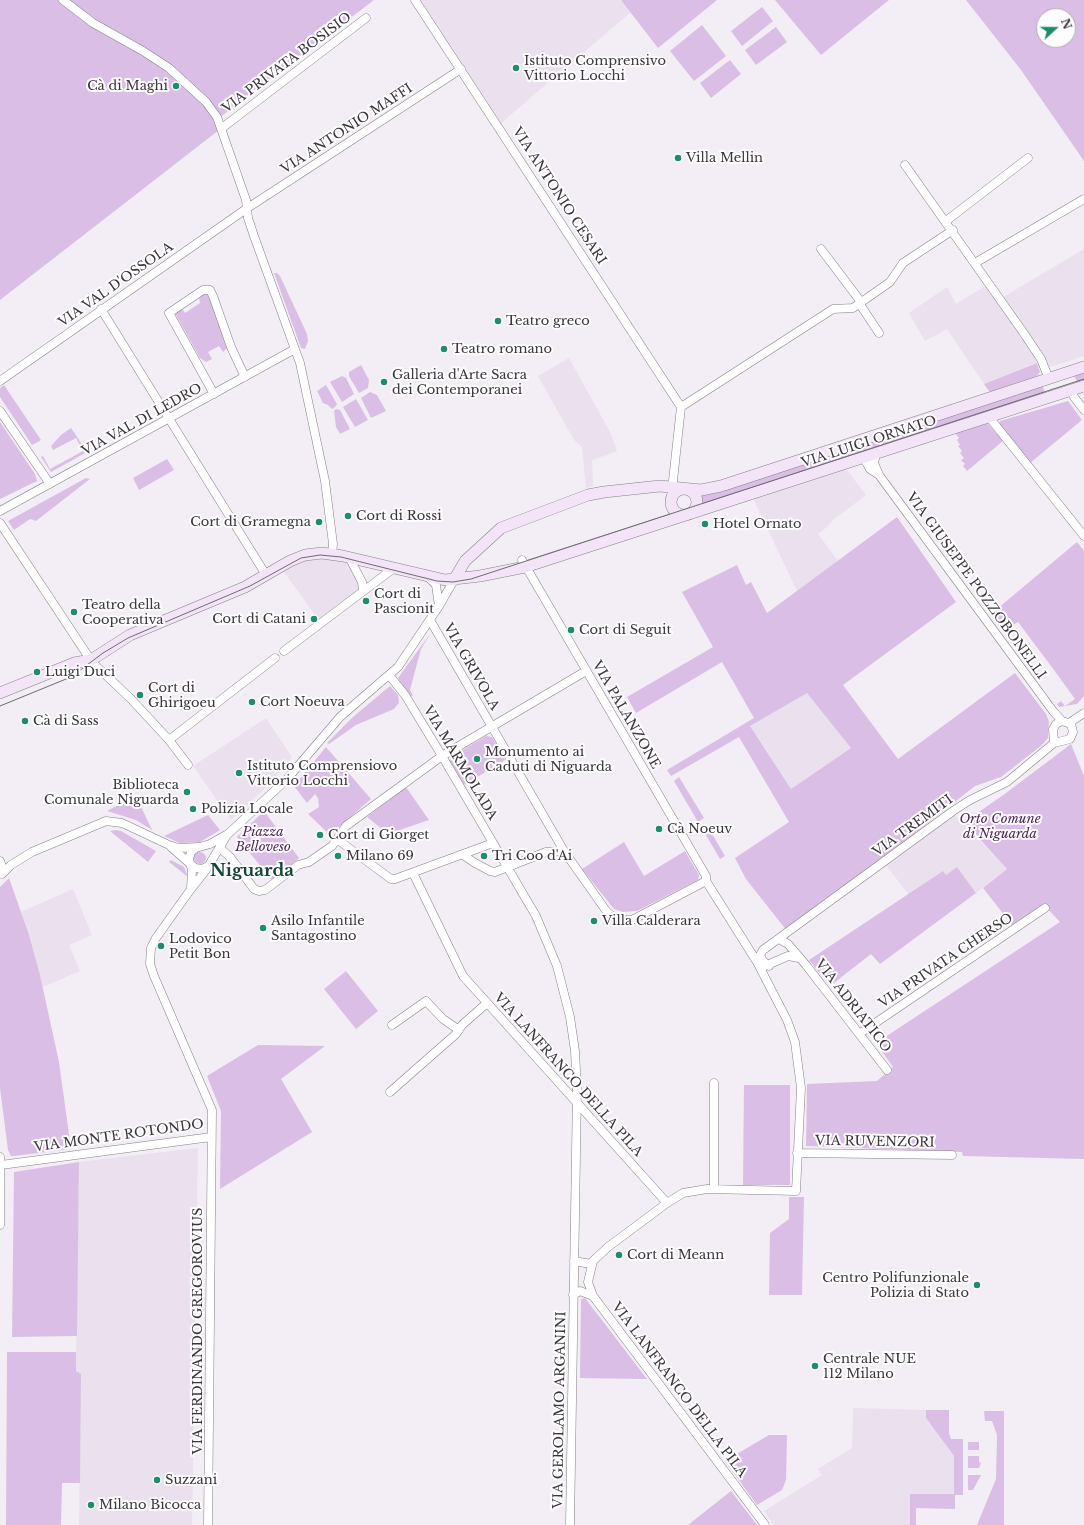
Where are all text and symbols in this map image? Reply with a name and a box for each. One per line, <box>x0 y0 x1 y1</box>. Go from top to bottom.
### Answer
north arrow <box>1036 8 1076 48</box>
street label: VIA PRIVATA BOSISIO <box>219 9 355 117</box>
text: N <box>1058 17 1075 31</box>
place label: Istituto Comprensivo Vittorio Locchi <box>524 53 666 84</box>
marker: Istituto Comprensivo Vittorio Locchi <box>511 63 521 73</box>
place label: Cà di Maghi <box>87 78 168 94</box>
marker: Cà di Maghi <box>171 81 181 91</box>
street label: VIA ANTONIO MAFFI <box>278 81 416 177</box>
street label: VIA ANTONIO CESARI <box>509 125 609 267</box>
place label: Villa Mellin <box>686 150 763 166</box>
marker: Villa Mellin <box>673 153 683 163</box>
street label: VIA VAL D'OSSOLA <box>56 239 176 331</box>
place label: Teatro greco <box>506 313 590 329</box>
marker: Teatro greco <box>493 316 503 326</box>
place label: Teatro romano <box>452 341 552 357</box>
marker: Teatro romano <box>439 344 449 354</box>
place label: Galleria d'Arte Sacra dei Contemporanei <box>392 367 527 398</box>
marker: Galleria d'Arte Sacra dei Contemporanei <box>379 377 389 387</box>
street label: VIA VAL DI LEDRO <box>79 381 205 459</box>
street label: VIA LUIGI ORNATO <box>799 413 939 471</box>
street label: VIA GIUSEPPE POZZOBONELLI <box>903 490 1049 682</box>
place label: Cort di Rossi <box>356 508 442 524</box>
marker: Cort di Rossi <box>343 511 353 521</box>
place label: Cort di Gramegna <box>190 514 311 530</box>
place label: Hotel Ornato <box>713 516 802 532</box>
marker: Cort di Gramegna <box>314 517 324 527</box>
marker: Hotel Ornato <box>700 519 710 529</box>
place label: Cort di Pascionit <box>374 586 434 617</box>
marker: Cort di Pascionit <box>361 596 371 606</box>
place label: Teatro della Cooperativa <box>82 597 163 628</box>
marker: Teatro della Cooperativa <box>69 607 79 617</box>
place label: Cort di Catani <box>212 611 306 627</box>
marker: Cort di Catani <box>309 614 319 624</box>
street label: VIA GRIVOLA <box>440 621 502 713</box>
place label: Cort di Seguit <box>579 622 671 638</box>
marker: Cort di Seguit <box>566 625 576 635</box>
street label: VIA PALANZONE <box>589 658 663 772</box>
place label: Luigi Duci <box>45 664 115 680</box>
marker: Luigi Duci <box>32 667 42 677</box>
place label: Cort di Ghirigoeu <box>148 680 216 711</box>
marker: Cort di Ghirigoeu <box>135 690 145 700</box>
place label: Cort Noeuva <box>260 694 345 710</box>
marker: Cort Noeuva <box>247 697 257 707</box>
street label: VIA MARMOLADA <box>420 703 500 823</box>
place label: Cà di Sass <box>33 713 99 729</box>
marker: Cà di Sass <box>20 716 30 726</box>
place label: Monumento ai Caduti di Niguarda <box>485 744 612 775</box>
marker: Monumento ai Caduti di Niguarda <box>472 754 482 764</box>
place label: Istituto Comprensiovo Vittorio Locchi <box>247 758 397 789</box>
marker: Istituto Comprensiovo Vittorio Locchi <box>234 768 244 778</box>
place label: Biblioteca Comunale Niguarda <box>44 777 179 808</box>
marker: Biblioteca Comunale Niguarda <box>182 787 192 797</box>
street label: VIA TREMITI <box>870 792 956 860</box>
place label: Polizia Locale <box>201 801 293 817</box>
marker: Polizia Locale <box>188 804 198 814</box>
park label: Orto Comune di Niguarda <box>959 811 1041 842</box>
place label: Cà Noeuv <box>667 821 732 837</box>
park label: Piazza Belloveso <box>235 824 291 855</box>
marker: Cà Noeuv <box>654 824 664 834</box>
place label: Cort di Giorget <box>328 827 429 843</box>
marker: Cort di Giorget <box>315 830 325 840</box>
place label: Milano 69 <box>346 848 414 864</box>
place label: Tri Coo d'Ai <box>492 848 572 864</box>
marker: Milano 69 <box>333 851 343 861</box>
marker: Tri Coo d'Ai <box>479 851 489 861</box>
district label: Niguarda <box>210 861 294 881</box>
street label: VIA PRIVATA CHERSO <box>876 910 1016 1012</box>
place label: Asilo Infantile Santagostino <box>271 913 365 944</box>
place label: Villa Calderara <box>602 913 701 929</box>
marker: Villa Calderara <box>589 916 599 926</box>
marker: Asilo Infantile Santagostino <box>258 923 268 933</box>
place label: Lodovico Petit Bon <box>169 931 232 962</box>
marker: Lodovico Petit Bon <box>156 941 166 951</box>
street label: VIA ADRIATICO <box>812 956 894 1056</box>
street label: VIA LANFRANCO DELLA PILA <box>490 990 646 1160</box>
street label: VIA MONTE ROTONDO <box>33 1116 205 1156</box>
street label: VIA RUVENZORI <box>815 1133 935 1151</box>
street label: VIA FERDINANDO GREGOROVIUS <box>190 1208 206 1454</box>
place label: Cort di Meann <box>627 1247 724 1263</box>
marker: Cort di Meann <box>614 1250 624 1260</box>
place label: Centro Polifunzionale Polizia di Stato <box>822 1270 969 1301</box>
marker: Centro Polifunzionale Polizia di Stato <box>972 1280 982 1290</box>
street label: VIA LANFRANCO DELLA PILA <box>608 1300 750 1480</box>
street label: VIA GEROLAMO ARGANINI <box>550 1311 570 1509</box>
place label: Centrale NUE 112 Milano <box>823 1351 916 1382</box>
marker: Centrale NUE 112 Milano <box>810 1361 820 1371</box>
place label: Suzzani <box>165 1472 217 1488</box>
marker: Suzzani <box>152 1475 162 1485</box>
place label: Milano Bicocca <box>99 1497 201 1513</box>
marker: Milano Bicocca <box>86 1500 96 1510</box>

